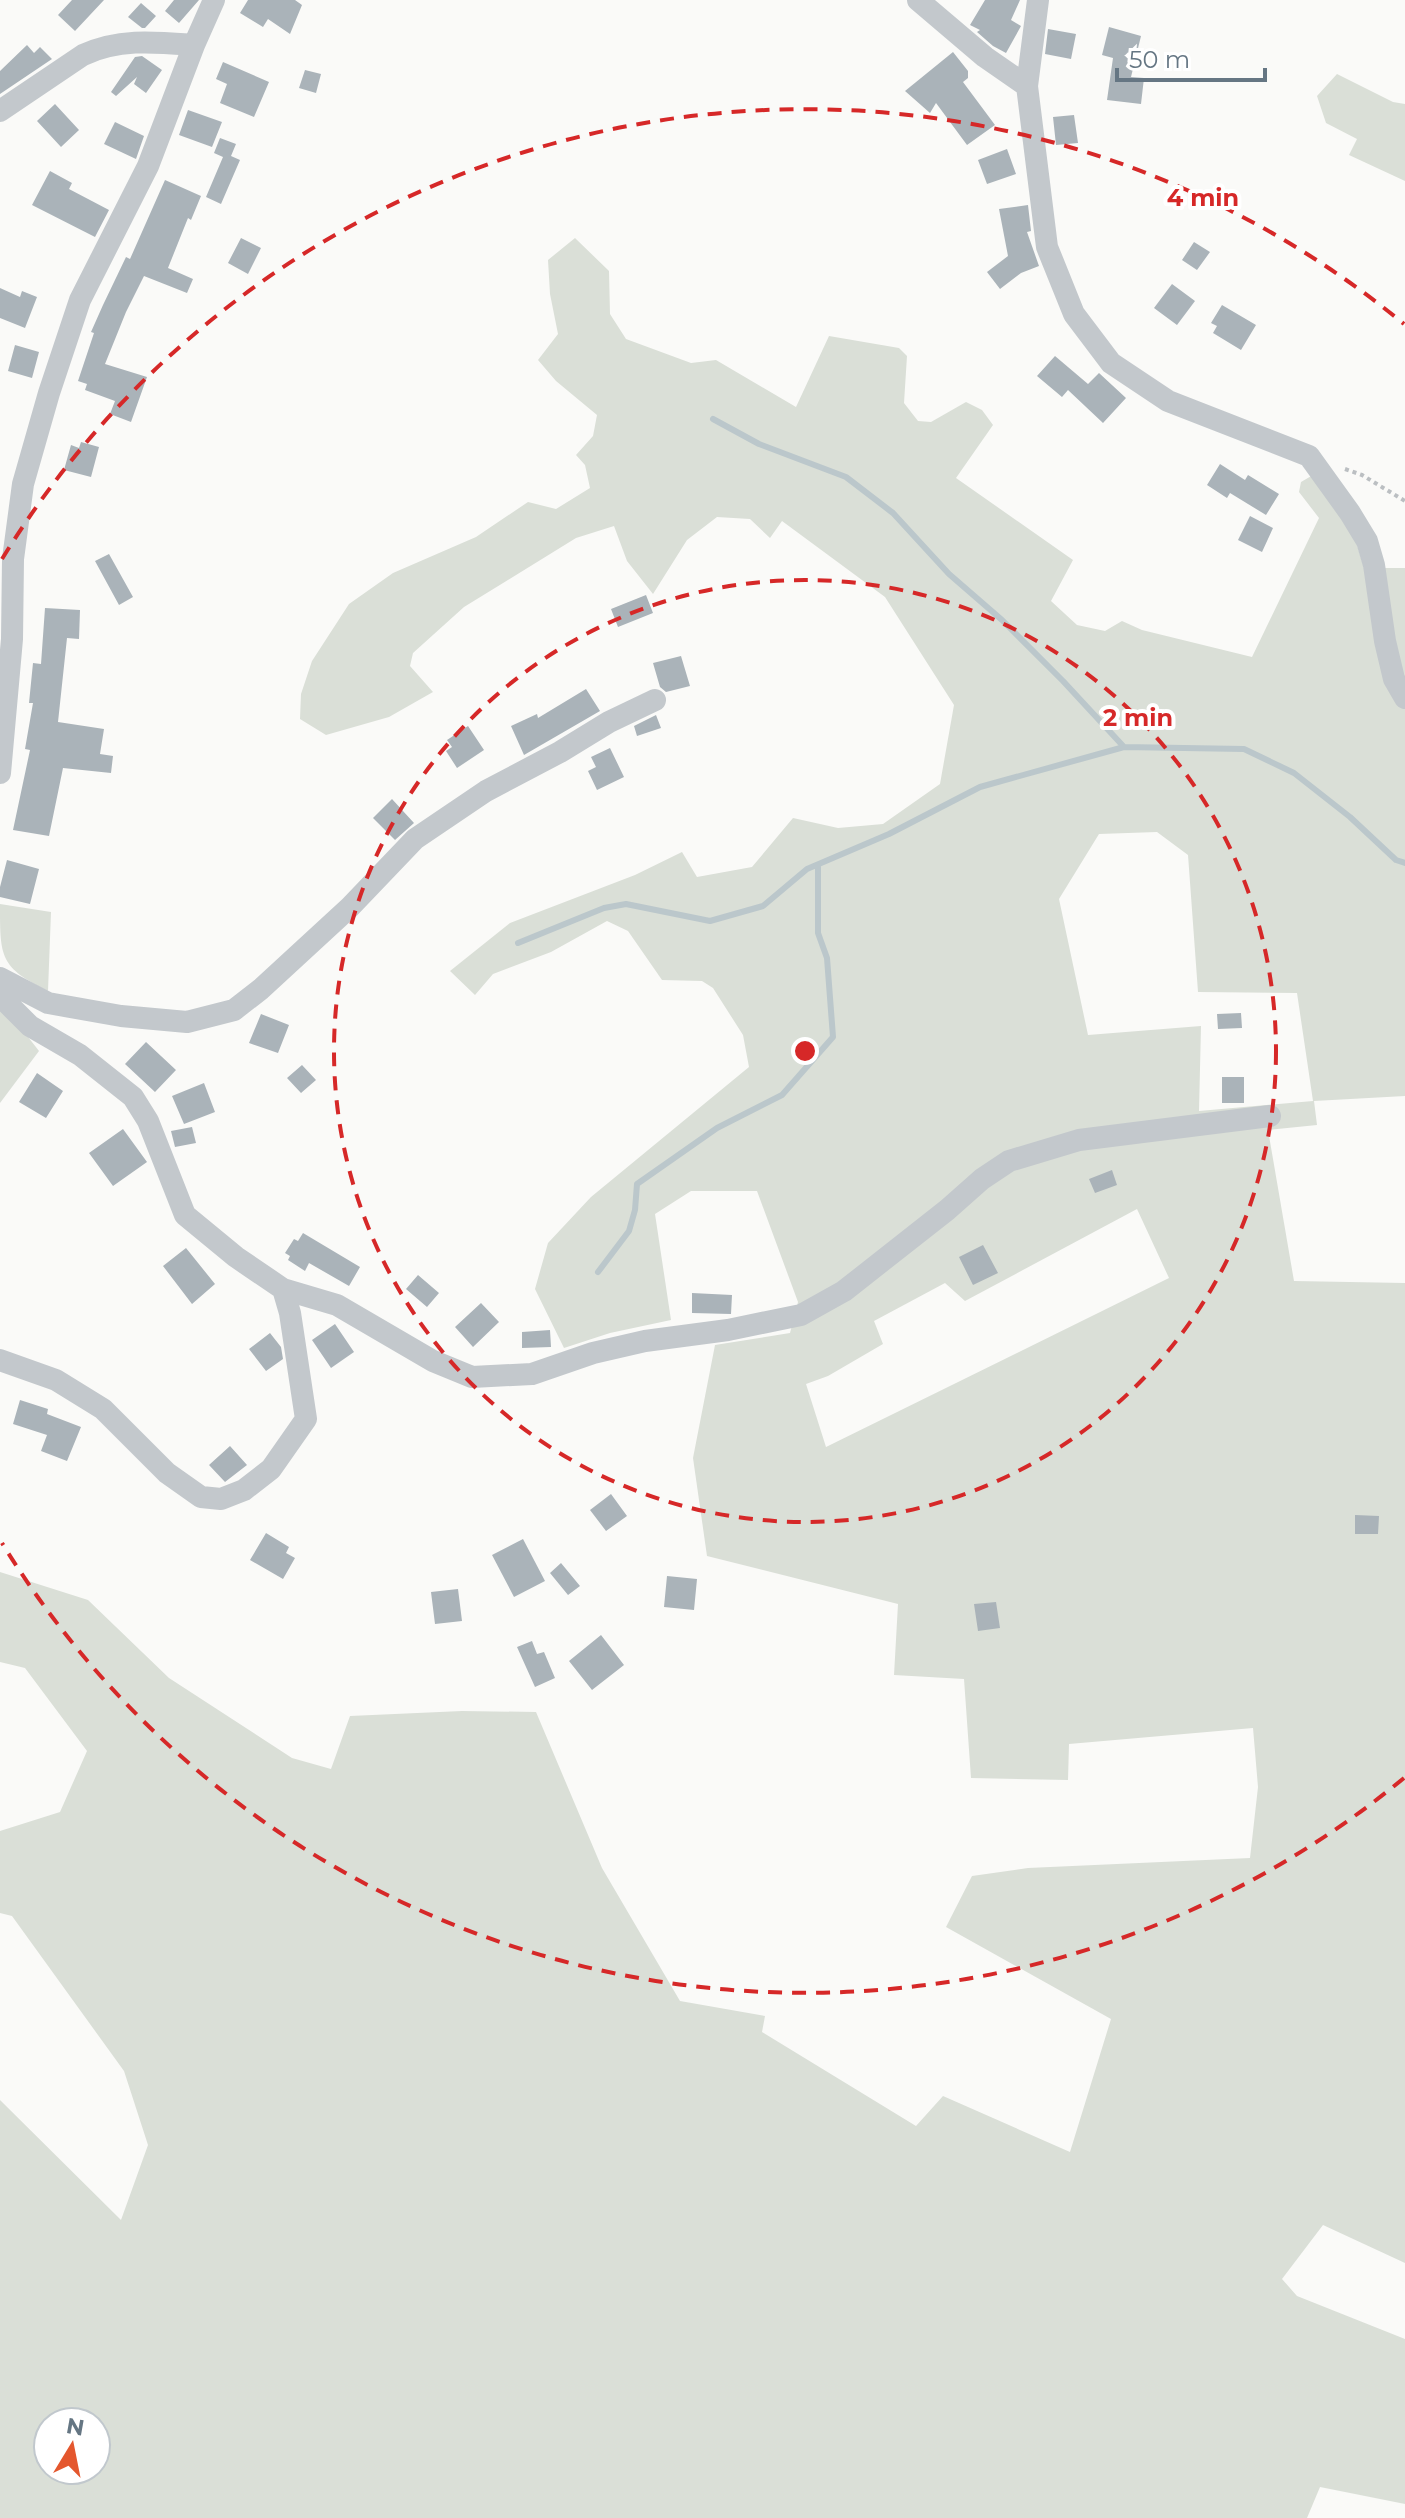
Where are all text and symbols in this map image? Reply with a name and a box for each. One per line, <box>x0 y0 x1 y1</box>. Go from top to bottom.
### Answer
scale bar <box>1117 32 1265 82</box>
text: 50 m <box>1129 45 1190 74</box>
text: 4 min <box>1167 183 1239 212</box>
text: 2 min <box>1103 703 1173 732</box>
centre of rings <box>791 1037 819 1065</box>
north arrow <box>32 2406 112 2486</box>
text: N <box>64 2412 86 2442</box>

